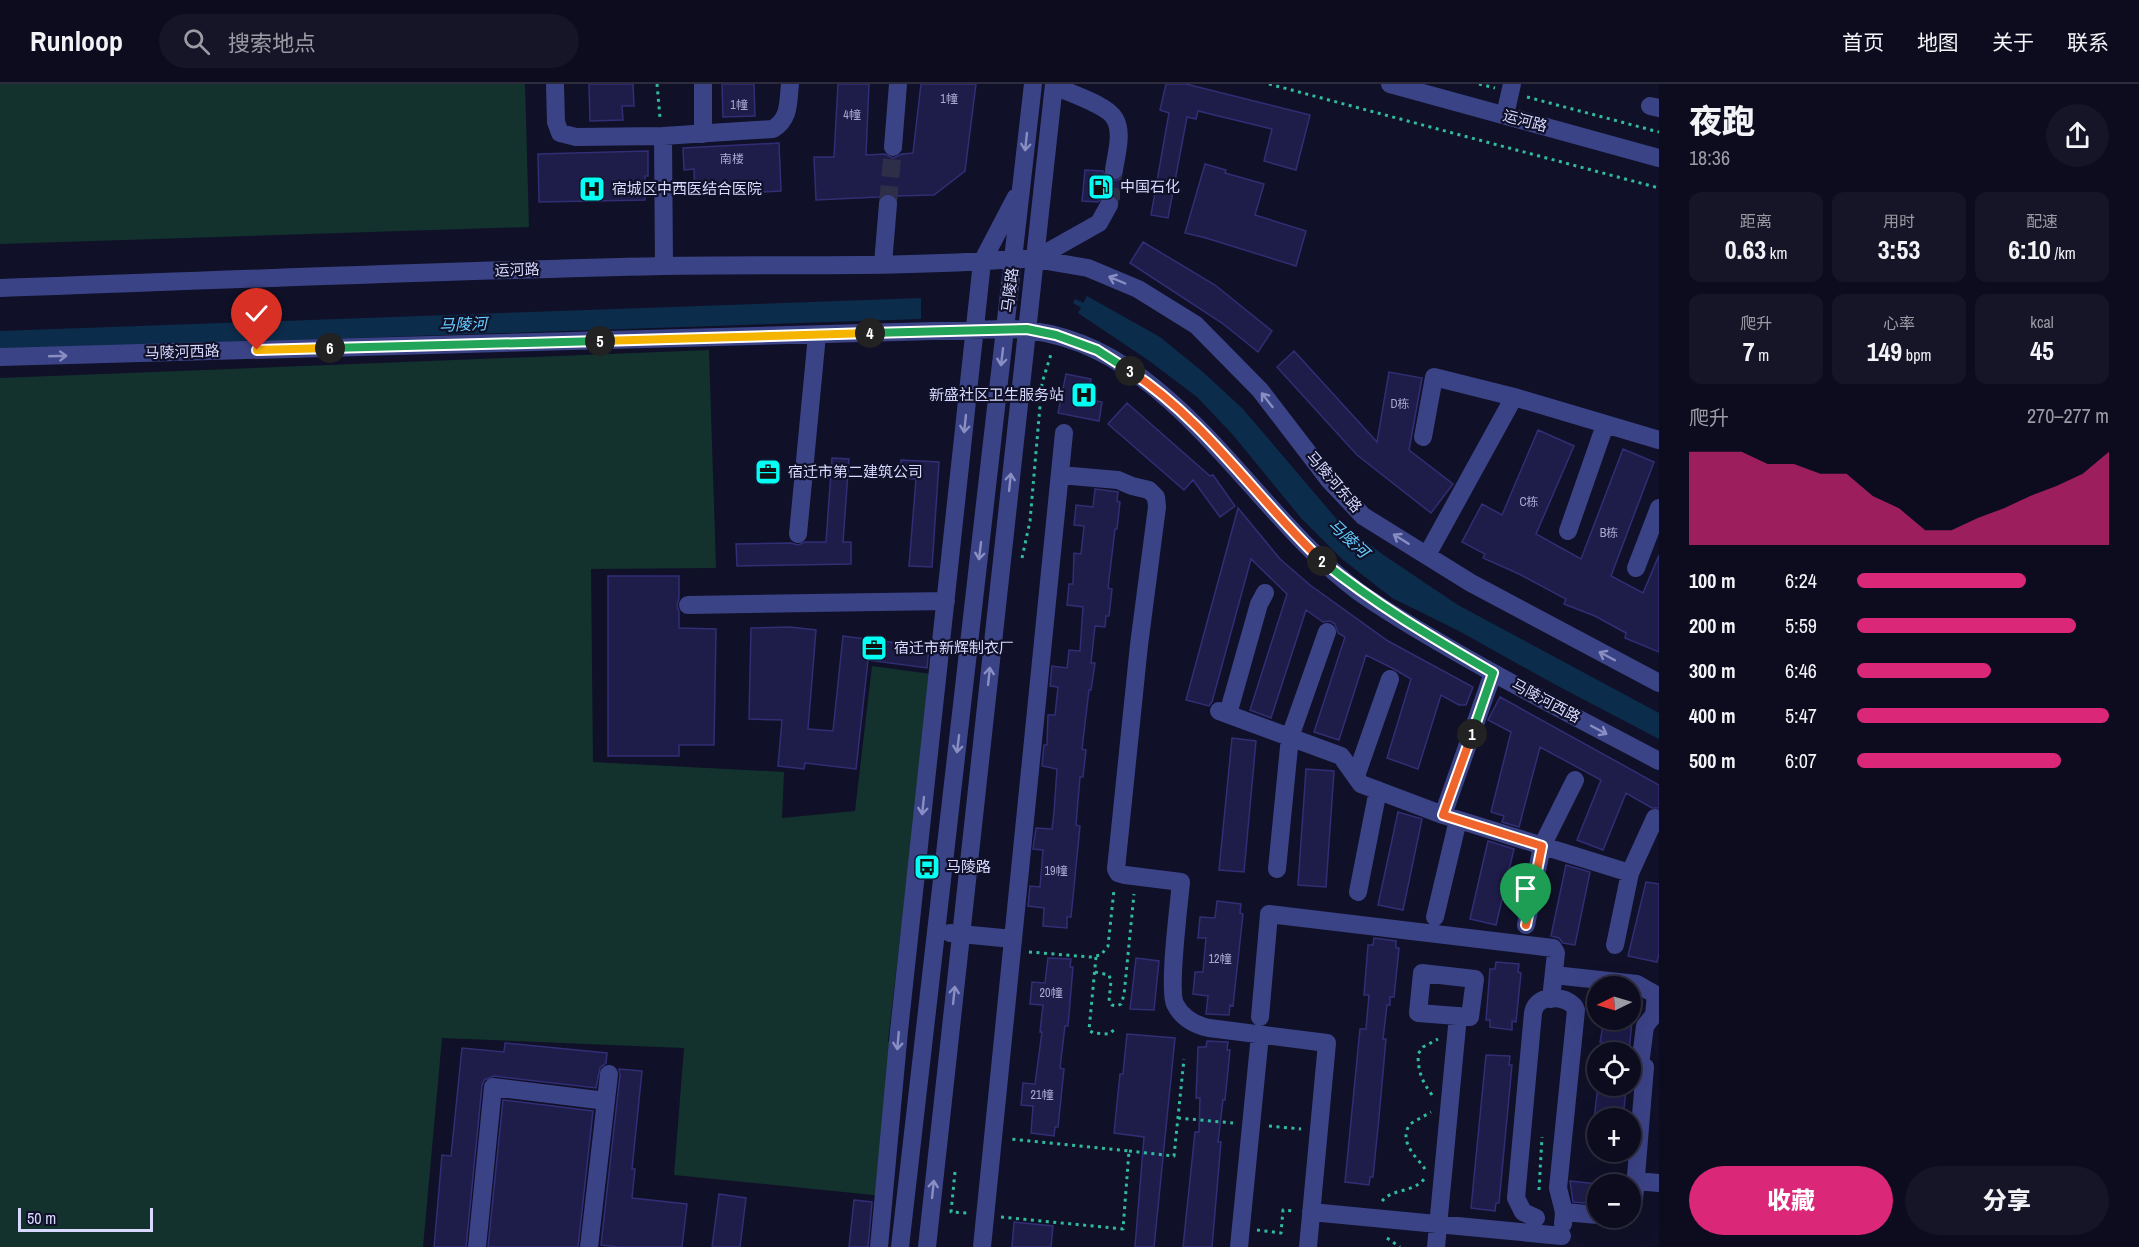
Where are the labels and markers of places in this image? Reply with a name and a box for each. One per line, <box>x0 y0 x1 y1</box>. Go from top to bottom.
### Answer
fuel station icon: 中国石化 <box>1086 172 1116 202</box>
hospital icon: 宿城区中西医结合医院 <box>577 174 607 204</box>
place label: 中国石化 <box>1120 176 1180 197</box>
place label: 宿城区中西医结合医院 <box>612 178 762 199</box>
pin <box>231 288 282 350</box>
pin: 4 <box>855 318 885 348</box>
pin: 5 <box>585 326 615 356</box>
pin: 6 <box>315 333 345 363</box>
pin: 3 <box>1115 356 1145 386</box>
hospital icon: 新盛社区卫生服务站 <box>1069 380 1099 410</box>
place label: 新盛社区卫生服务站 <box>929 384 1064 405</box>
office icon: 宿迁市第二建筑公司 <box>753 457 783 487</box>
place label: 宿迁市第二建筑公司 <box>788 461 923 482</box>
pin: 2 <box>1307 546 1337 576</box>
office icon: 宿迁市新辉制衣厂 <box>859 633 889 663</box>
place label: 宿迁市新辉制衣厂 <box>894 637 1014 658</box>
pin: 1 <box>1457 719 1487 749</box>
bus stop icon: 马陵路 <box>912 852 942 882</box>
place label: 马陵路 <box>946 856 991 877</box>
pin <box>1500 863 1551 925</box>

